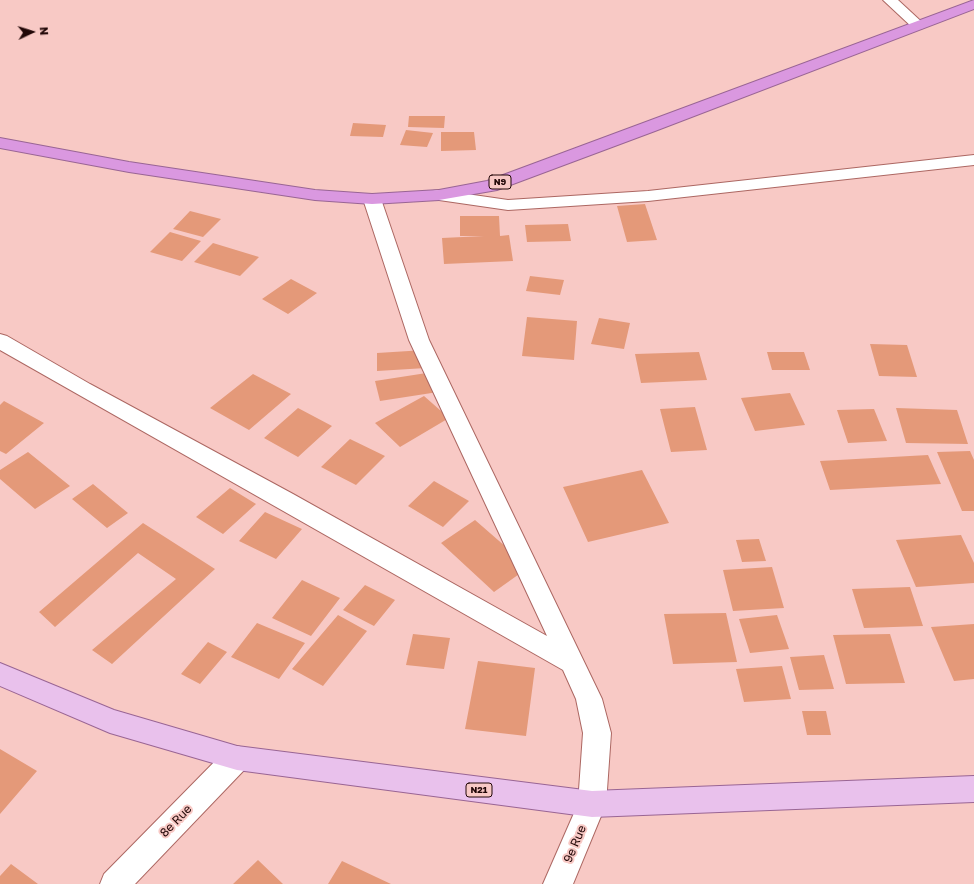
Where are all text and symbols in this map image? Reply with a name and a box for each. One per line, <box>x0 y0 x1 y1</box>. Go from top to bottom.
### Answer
north arrow <box>12 12 52 52</box>
text: N <box>38 26 51 36</box>
road number: N9 <box>489 175 511 189</box>
road number: N21 <box>466 783 492 797</box>
street label: 8e Rue <box>157 802 195 840</box>
street label: 9e Rue <box>561 823 589 865</box>

